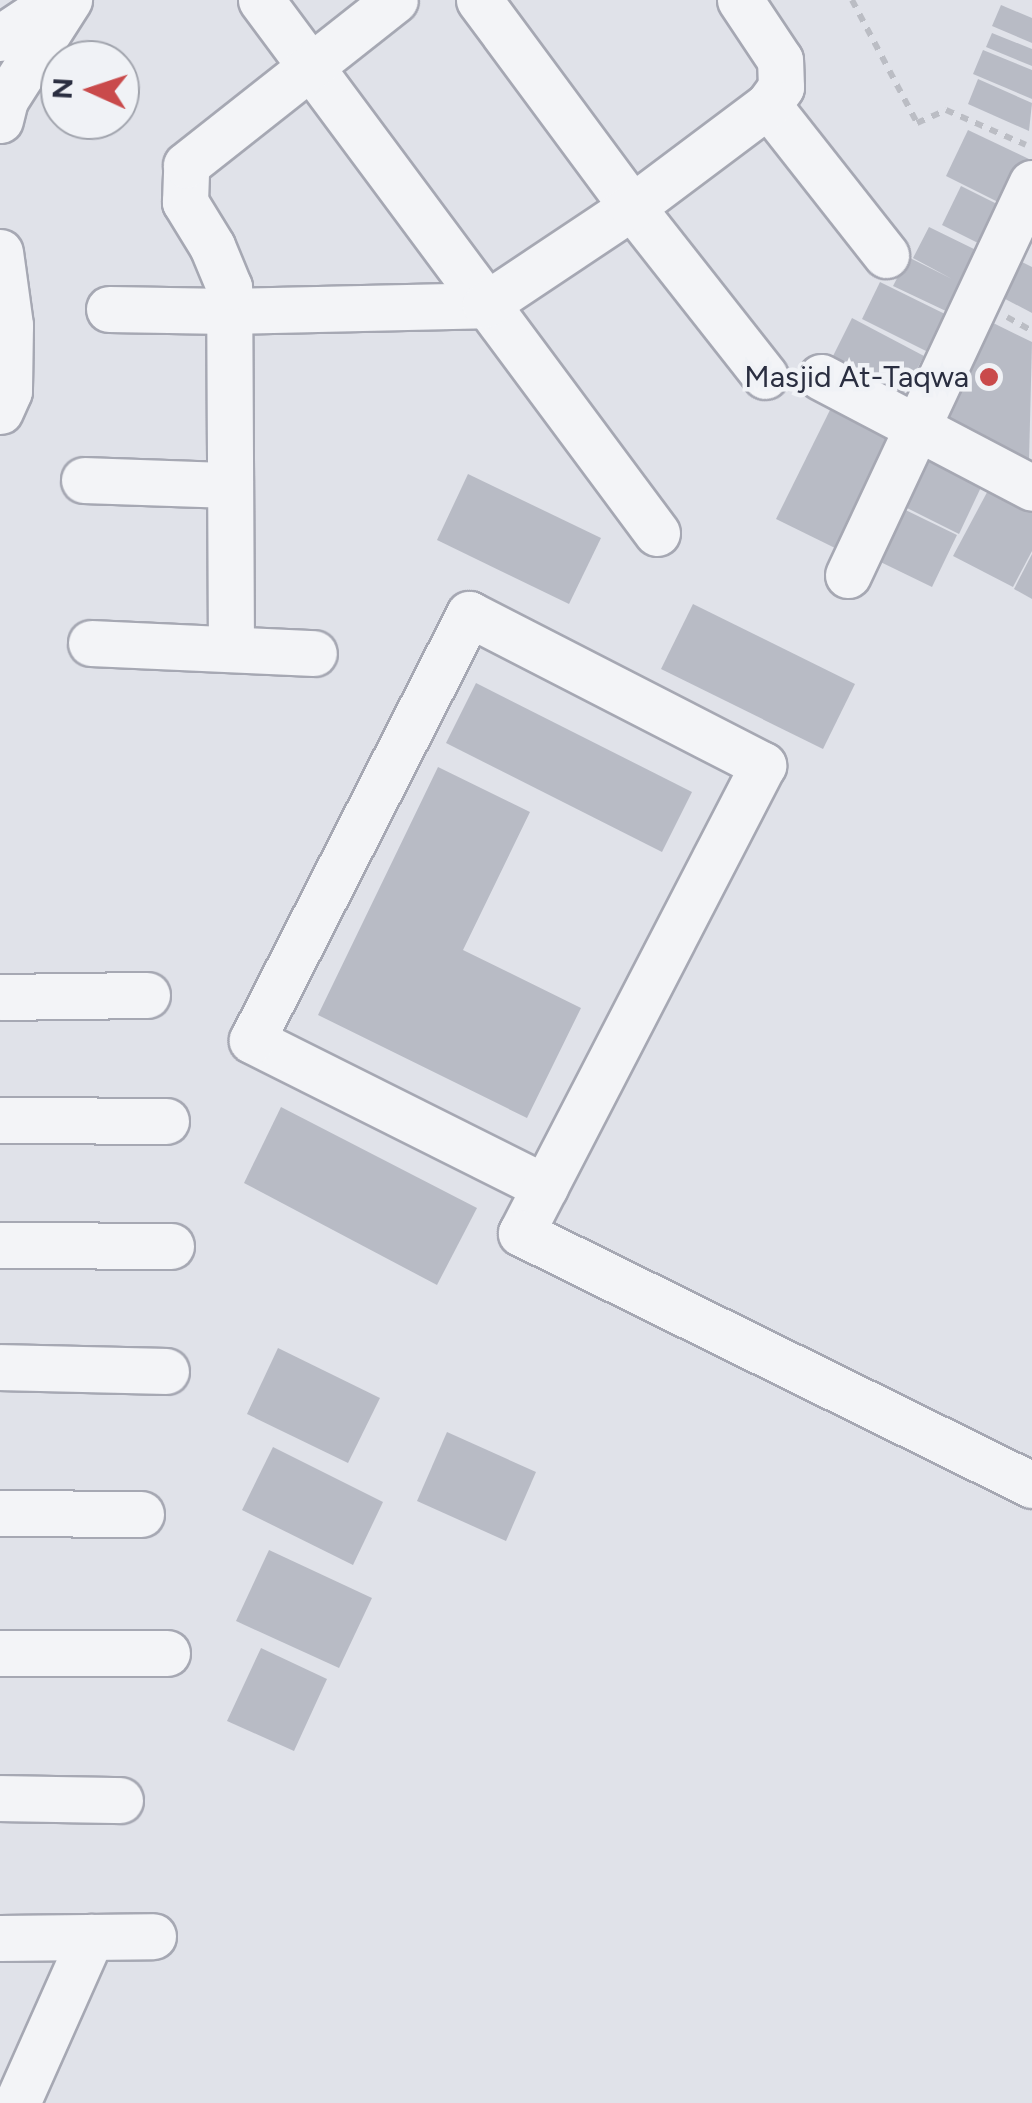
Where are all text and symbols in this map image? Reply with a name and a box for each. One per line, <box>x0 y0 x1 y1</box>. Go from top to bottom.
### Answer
north arrow <box>40 40 140 140</box>
text: N <box>44 77 80 100</box>
place label: Masjid At-Taqwa <box>744 359 969 395</box>
marker: Masjid At-Taqwa <box>978 366 1000 388</box>

